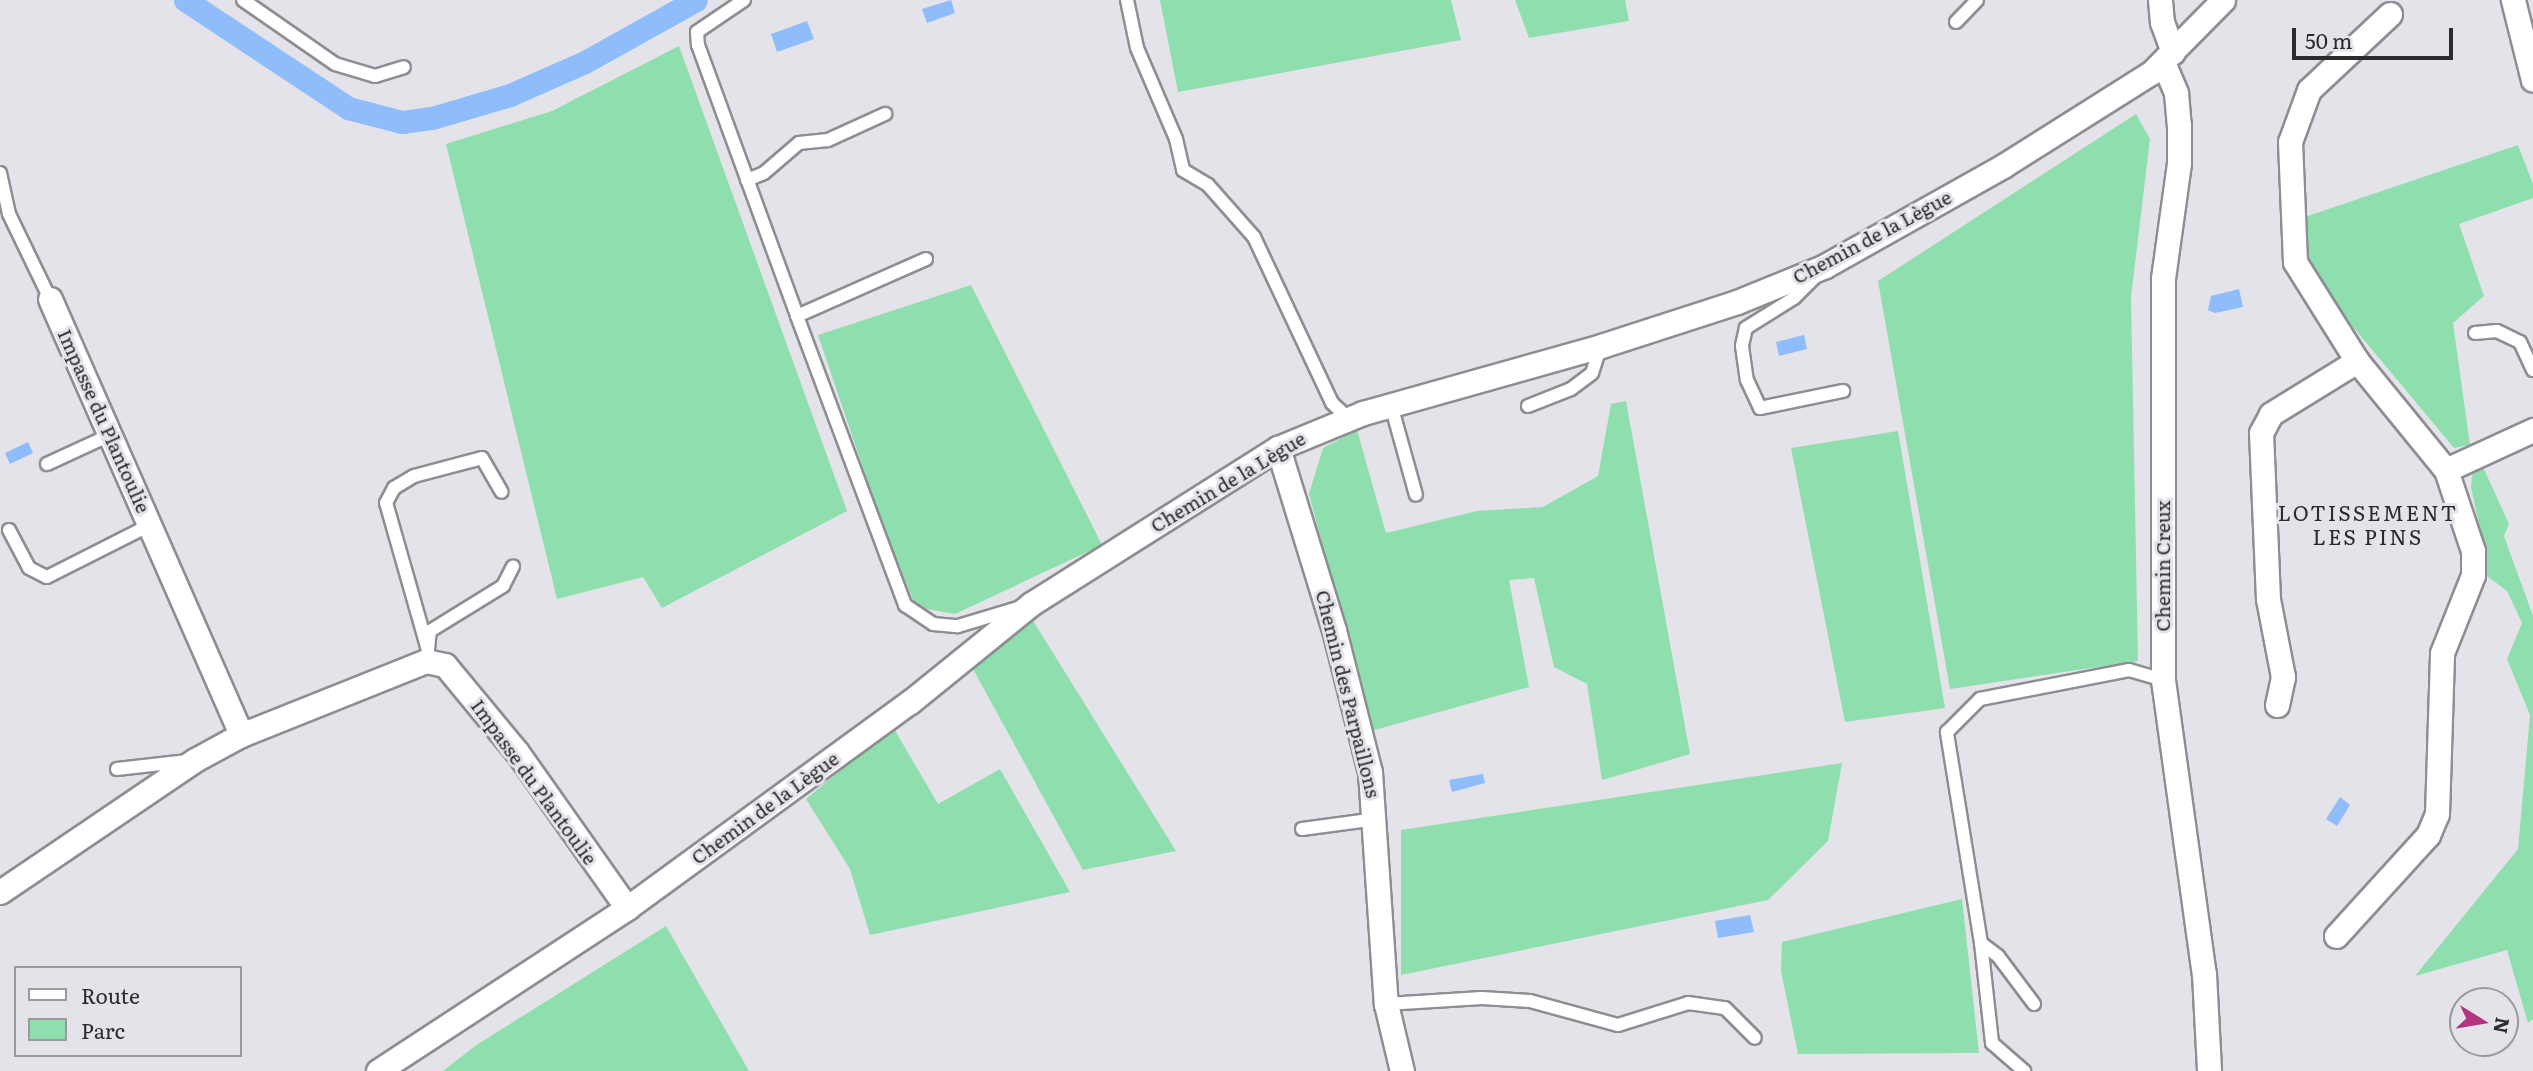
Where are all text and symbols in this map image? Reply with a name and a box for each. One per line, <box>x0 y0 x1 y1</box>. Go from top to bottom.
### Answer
scale bar <box>2295 14 2456 58</box>
text: 50 m <box>2305 24 2352 55</box>
street label: Chemin de la Lègue <box>1789 186 1955 288</box>
street label: Impasse du Plantoulie <box>53 326 155 516</box>
street label: Chemin de la Lègue <box>1147 427 1309 537</box>
district label: LOTISSEMENT LES PINS <box>2279 499 2457 549</box>
street label: Chemin Creux <box>2152 500 2174 632</box>
street label: Chemin des Parpaillons <box>1311 588 1385 800</box>
street label: Impasse du Plantoulie <box>466 695 602 869</box>
street label: Chemin de la Lègue <box>687 747 843 869</box>
legend <box>14 966 242 1057</box>
text: Route <box>81 979 140 1010</box>
north arrow <box>2449 987 2519 1057</box>
text: Parc <box>81 1014 125 1045</box>
text: N <box>2487 1015 2518 1036</box>

